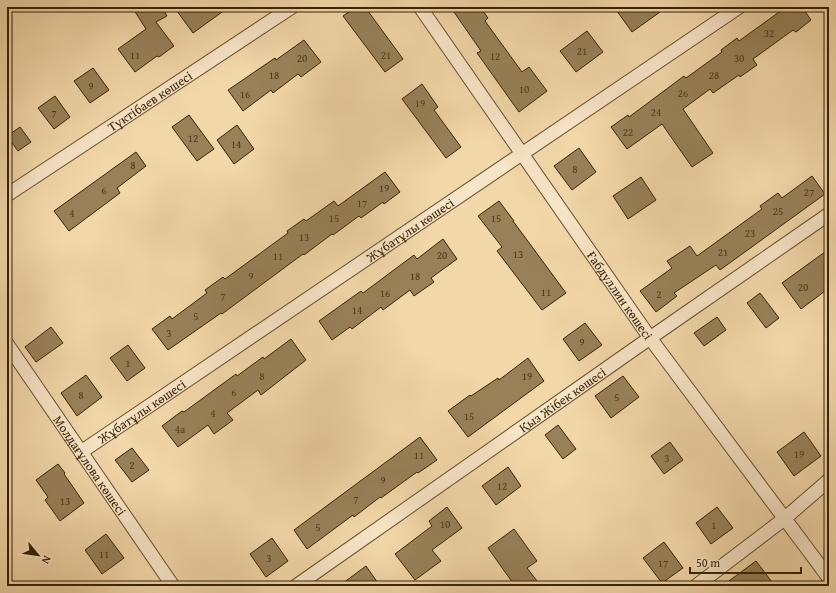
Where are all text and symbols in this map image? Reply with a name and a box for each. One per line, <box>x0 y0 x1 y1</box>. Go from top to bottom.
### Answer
house number: 32 <box>764 25 774 41</box>
house number: 21 <box>577 43 587 59</box>
house number: 11 <box>130 47 140 63</box>
house number: 21 <box>381 47 391 63</box>
house number: 12 <box>490 48 500 64</box>
house number: 20 <box>297 50 307 66</box>
house number: 30 <box>734 50 744 66</box>
street label: Түктібаев көшесі <box>104 66 196 136</box>
house number: 18 <box>269 67 279 83</box>
house number: 28 <box>709 67 719 83</box>
house number: 9 <box>88 78 94 94</box>
house number: 10 <box>519 81 529 97</box>
house number: 26 <box>678 85 688 101</box>
house number: 16 <box>240 86 250 102</box>
house number: 19 <box>415 95 425 111</box>
house number: 24 <box>651 104 661 120</box>
house number: 7 <box>51 105 57 121</box>
house number: 22 <box>623 124 633 140</box>
house number: 12 <box>188 130 198 146</box>
house number: 14 <box>231 136 241 152</box>
house number: 8 <box>130 157 136 173</box>
house number: 8 <box>572 161 578 177</box>
house number: 19 <box>379 180 389 196</box>
house number: 6 <box>101 182 107 198</box>
house number: 27 <box>804 184 814 200</box>
street label: Жұбатұлы көшесі <box>361 193 458 267</box>
house number: 17 <box>357 195 367 211</box>
house number: 25 <box>773 203 783 219</box>
house number: 4 <box>69 205 75 221</box>
house number: 15 <box>329 210 339 226</box>
house number: 15 <box>491 210 501 226</box>
house number: 23 <box>745 225 755 241</box>
house number: 13 <box>299 229 309 245</box>
house number: 21 <box>718 244 728 260</box>
house number: 13 <box>513 246 523 262</box>
house number: 20 <box>437 247 447 263</box>
street label: Ғабдуллин көшесі <box>583 247 658 344</box>
house number: 11 <box>273 248 283 264</box>
house number: 9 <box>248 268 254 284</box>
house number: 18 <box>410 268 420 284</box>
house number: 20 <box>798 279 808 295</box>
house number: 11 <box>541 284 551 300</box>
house number: 16 <box>380 285 390 301</box>
house number: 2 <box>656 286 662 302</box>
house number: 7 <box>220 288 226 304</box>
house number: 14 <box>352 302 362 318</box>
house number: 5 <box>193 308 199 324</box>
house number: 3 <box>166 325 172 341</box>
house number: 9 <box>579 334 585 350</box>
house number: 1 <box>125 355 131 371</box>
street label: Қыз Жібек көшесі <box>515 362 610 437</box>
house number: 8 <box>259 368 265 384</box>
house number: 19 <box>522 368 532 384</box>
street label: Жұбатұлы көшесі <box>93 374 189 448</box>
house number: 6 <box>231 384 237 400</box>
house number: 8 <box>78 387 84 403</box>
house number: 5 <box>614 389 620 405</box>
house number: 4 <box>210 405 216 421</box>
house number: 15 <box>464 408 474 424</box>
street label: Молдағұлова көшесі <box>49 411 131 519</box>
house number: 4а <box>175 421 186 437</box>
house number: 19 <box>794 446 804 462</box>
house number: 11 <box>414 447 424 463</box>
house number: 3 <box>664 450 670 466</box>
house number: 2 <box>129 457 135 473</box>
house number: 9 <box>380 472 386 488</box>
house number: 12 <box>497 478 507 494</box>
house number: 7 <box>353 491 359 507</box>
house number: 13 <box>60 493 70 509</box>
house number: 10 <box>440 516 450 532</box>
house number: 1 <box>711 517 717 533</box>
house number: 5 <box>315 519 321 535</box>
north arrow <box>18 535 58 575</box>
house number: 11 <box>99 546 109 562</box>
scale bar <box>690 549 801 575</box>
house number: 3 <box>266 550 272 566</box>
text: N <box>38 553 56 568</box>
text: 50 m <box>696 554 720 571</box>
house number: 17 <box>658 555 668 571</box>

